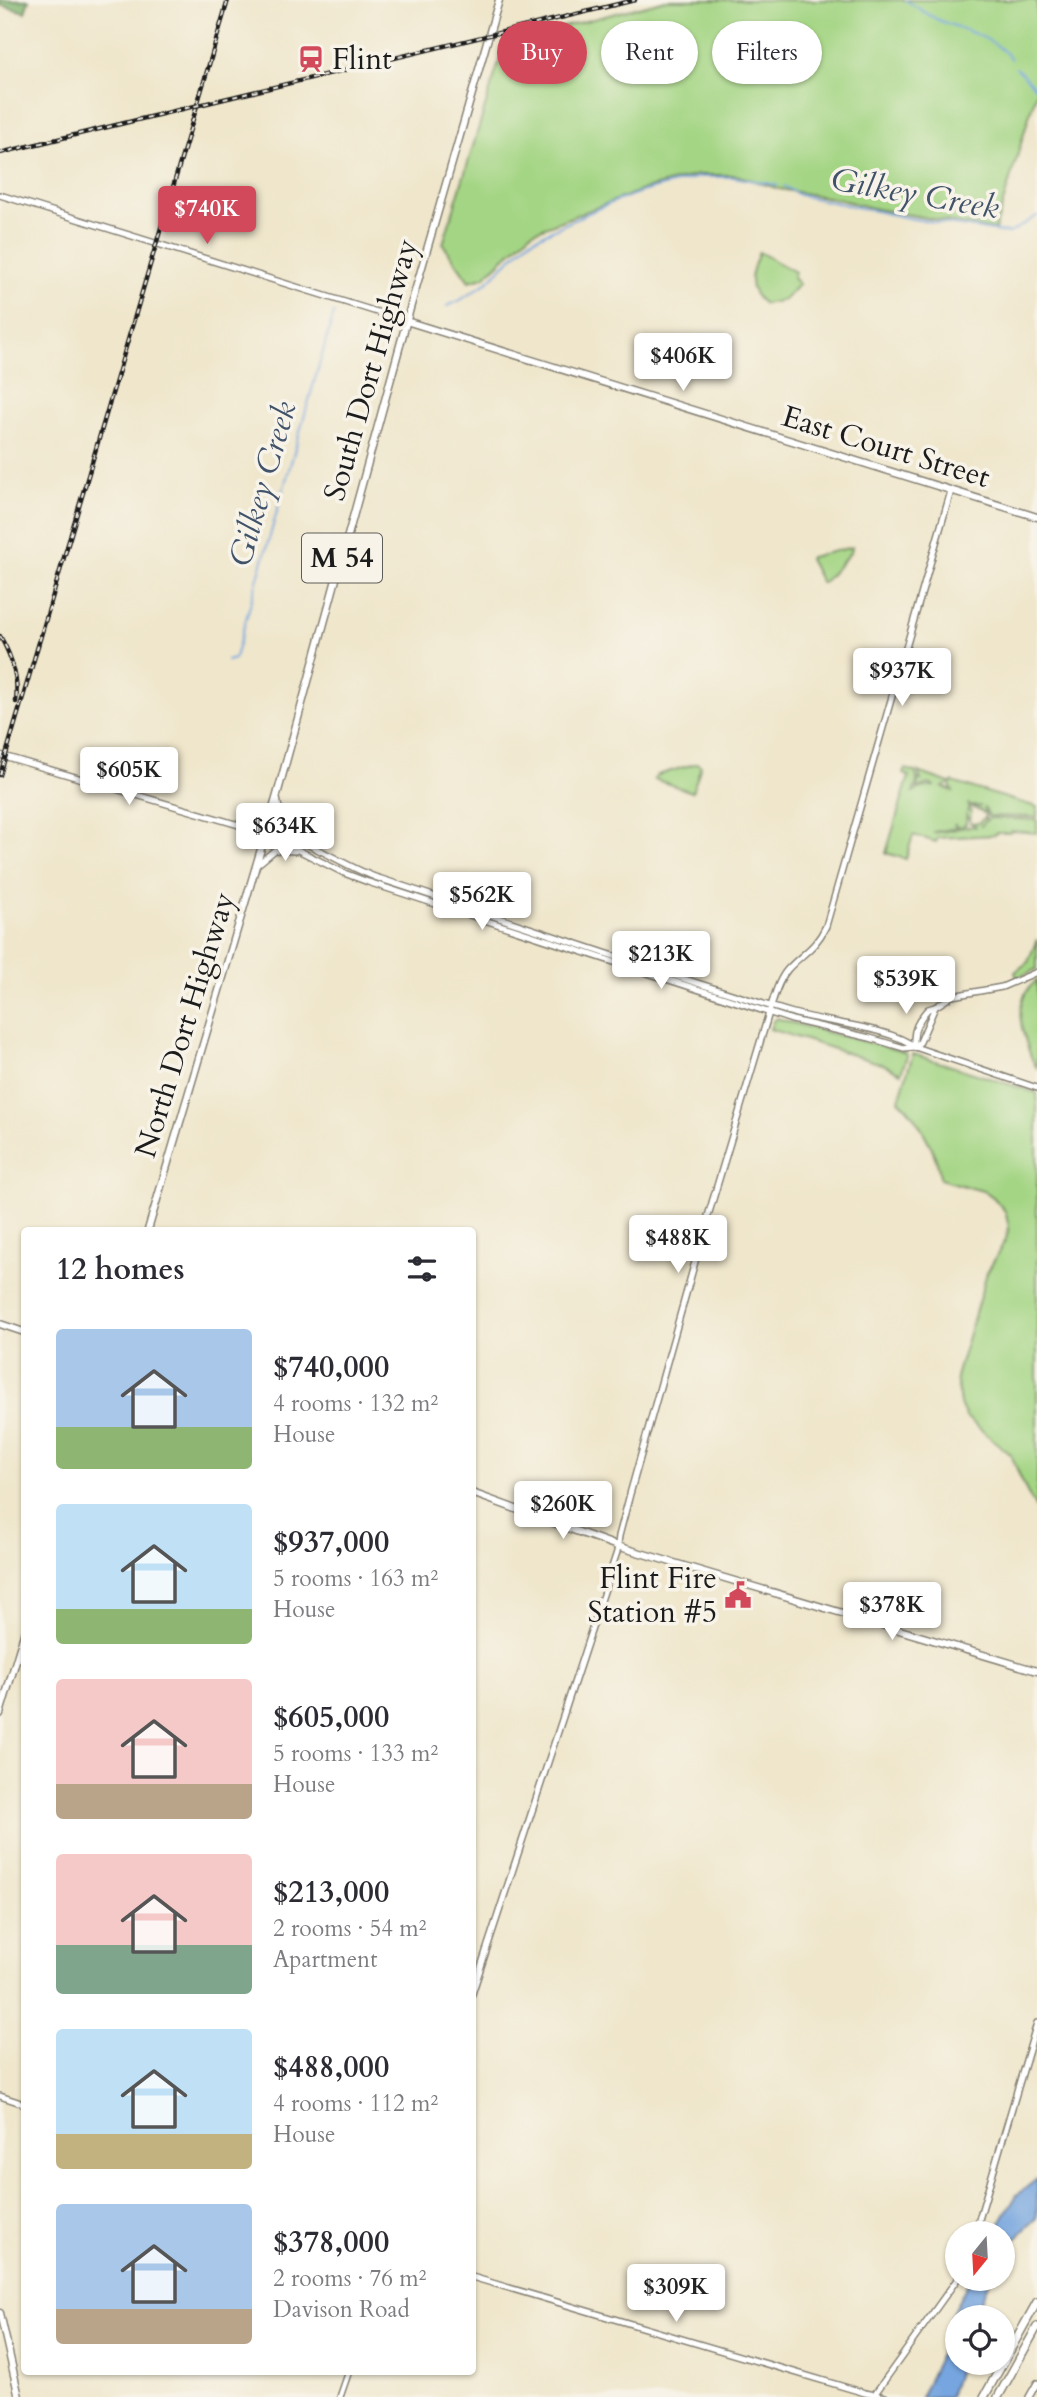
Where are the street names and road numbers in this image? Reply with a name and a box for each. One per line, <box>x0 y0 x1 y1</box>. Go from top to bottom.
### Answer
street label: South Dort Highway <box>314 234 428 506</box>
street label: East Court Street <box>777 396 995 498</box>
road number: M 54 <box>302 534 382 582</box>
street label: North Dort Highway <box>125 887 245 1163</box>

